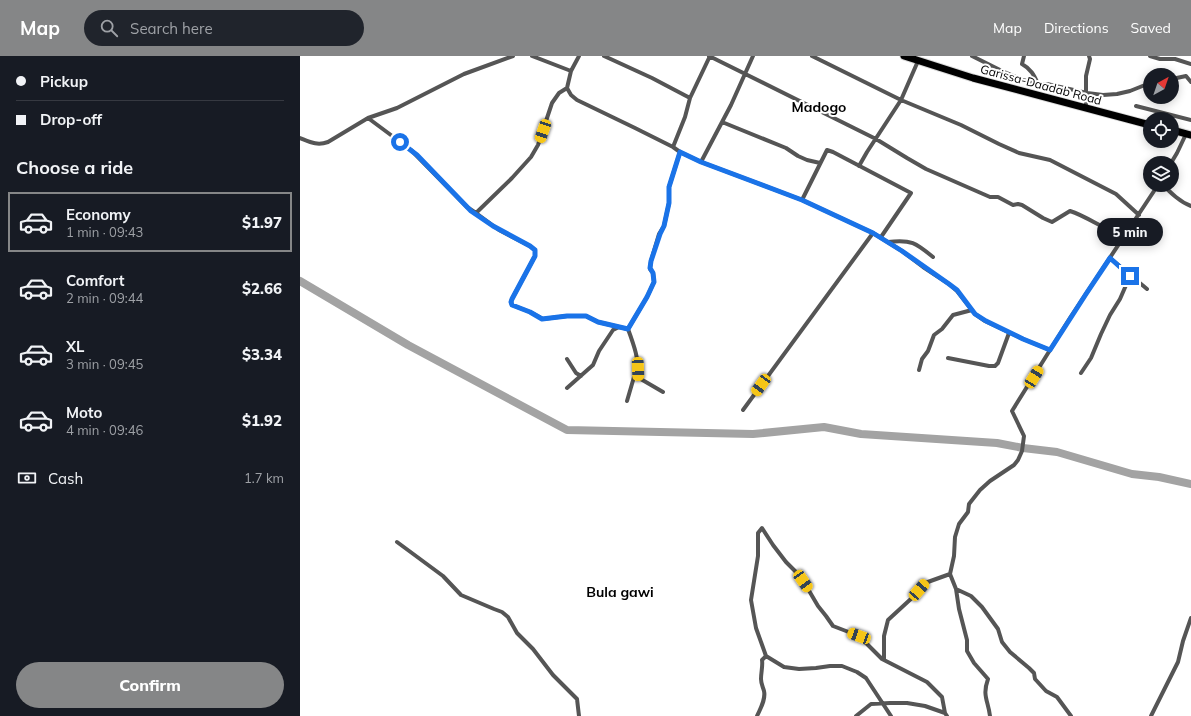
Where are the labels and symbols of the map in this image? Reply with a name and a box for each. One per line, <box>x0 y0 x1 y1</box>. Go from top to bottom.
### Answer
street label: Garissa-Daadab Road <box>979 61 1103 108</box>
north arrow <box>1143 68 1179 104</box>
district label: Madogo <box>792 98 846 116</box>
car <box>533 118 553 144</box>
route start <box>391 133 409 151</box>
callout: 5 min <box>1097 218 1163 246</box>
route end <box>1121 267 1139 285</box>
car <box>632 357 644 381</box>
car <box>1023 364 1045 390</box>
car <box>749 372 773 398</box>
car <box>791 568 815 594</box>
car <box>907 577 931 603</box>
district label: Bula gawi <box>586 583 654 601</box>
car <box>846 626 872 646</box>

